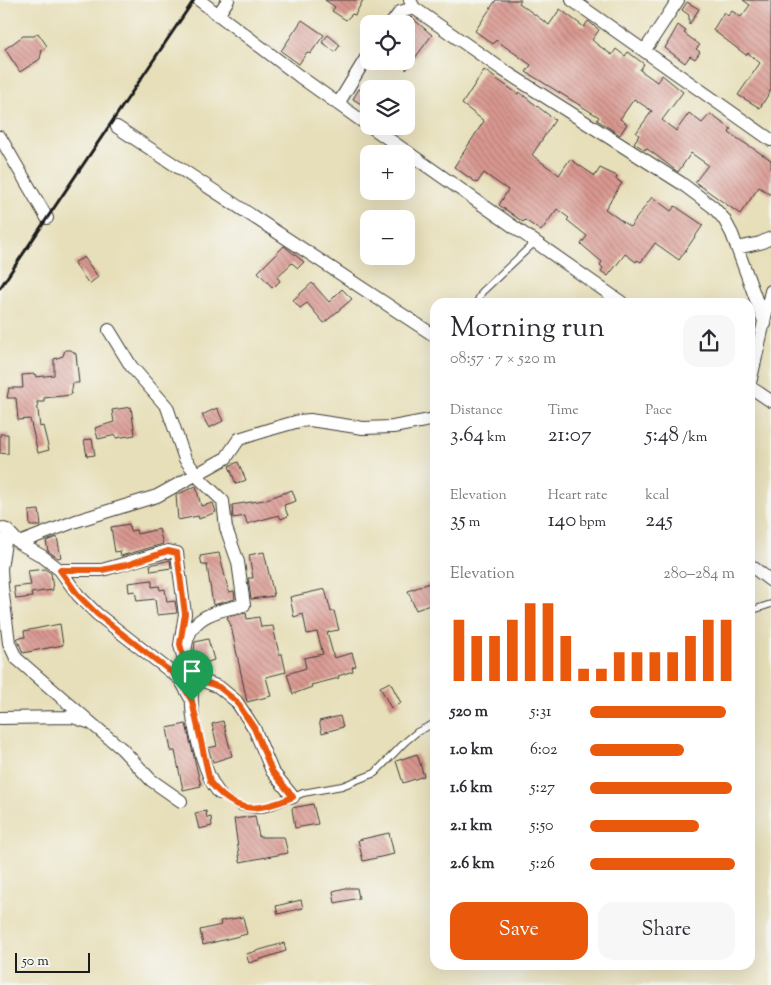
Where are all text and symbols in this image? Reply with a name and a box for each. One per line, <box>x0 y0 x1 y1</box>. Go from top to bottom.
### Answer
map controls <box>360 15 415 265</box>
button: locate <box>360 15 415 70</box>
button: layers <box>360 80 415 135</box>
button: + <box>360 145 415 200</box>
button: − <box>360 210 415 265</box>
text: Morning run <box>450 309 605 349</box>
button: share <box>683 315 735 367</box>
text: 08:57 · 7 × 520 m <box>450 348 556 371</box>
text: Distance <box>450 401 503 421</box>
text: Time <box>548 401 579 421</box>
text: Pace <box>645 401 672 421</box>
text: 3.64 <box>450 421 484 451</box>
text: 21:07 <box>548 421 592 451</box>
text: 5:48 <box>645 421 679 451</box>
text: km <box>484 428 506 448</box>
text: /km <box>679 428 707 448</box>
text: Elevation <box>450 486 507 506</box>
text: Heart rate <box>548 486 607 506</box>
text: kcal <box>645 486 669 506</box>
text: 35 <box>450 506 466 536</box>
text: 140 <box>548 506 576 536</box>
text: 245 <box>645 506 673 536</box>
text: m <box>466 513 480 533</box>
text: bpm <box>576 513 606 533</box>
text: Elevation <box>450 563 515 586</box>
text: 280–284 m <box>663 563 735 586</box>
pin <box>171 650 213 701</box>
icon: arrive <box>178 657 206 685</box>
text: 520 m <box>450 701 488 724</box>
text: 5:31 <box>530 701 552 724</box>
text: 1.0 km <box>450 739 493 762</box>
text: 6:02 <box>530 739 558 762</box>
text: 1.6 km <box>450 777 492 800</box>
text: 5:27 <box>530 777 555 800</box>
text: 2.1 km <box>450 815 492 838</box>
text: 5:50 <box>530 815 554 838</box>
text: 2.6 km <box>450 853 495 876</box>
text: 5:26 <box>530 853 555 876</box>
button: Save <box>450 902 588 960</box>
button: Share <box>598 902 735 960</box>
scale bar <box>15 950 90 973</box>
text: 50 m <box>22 952 49 972</box>

